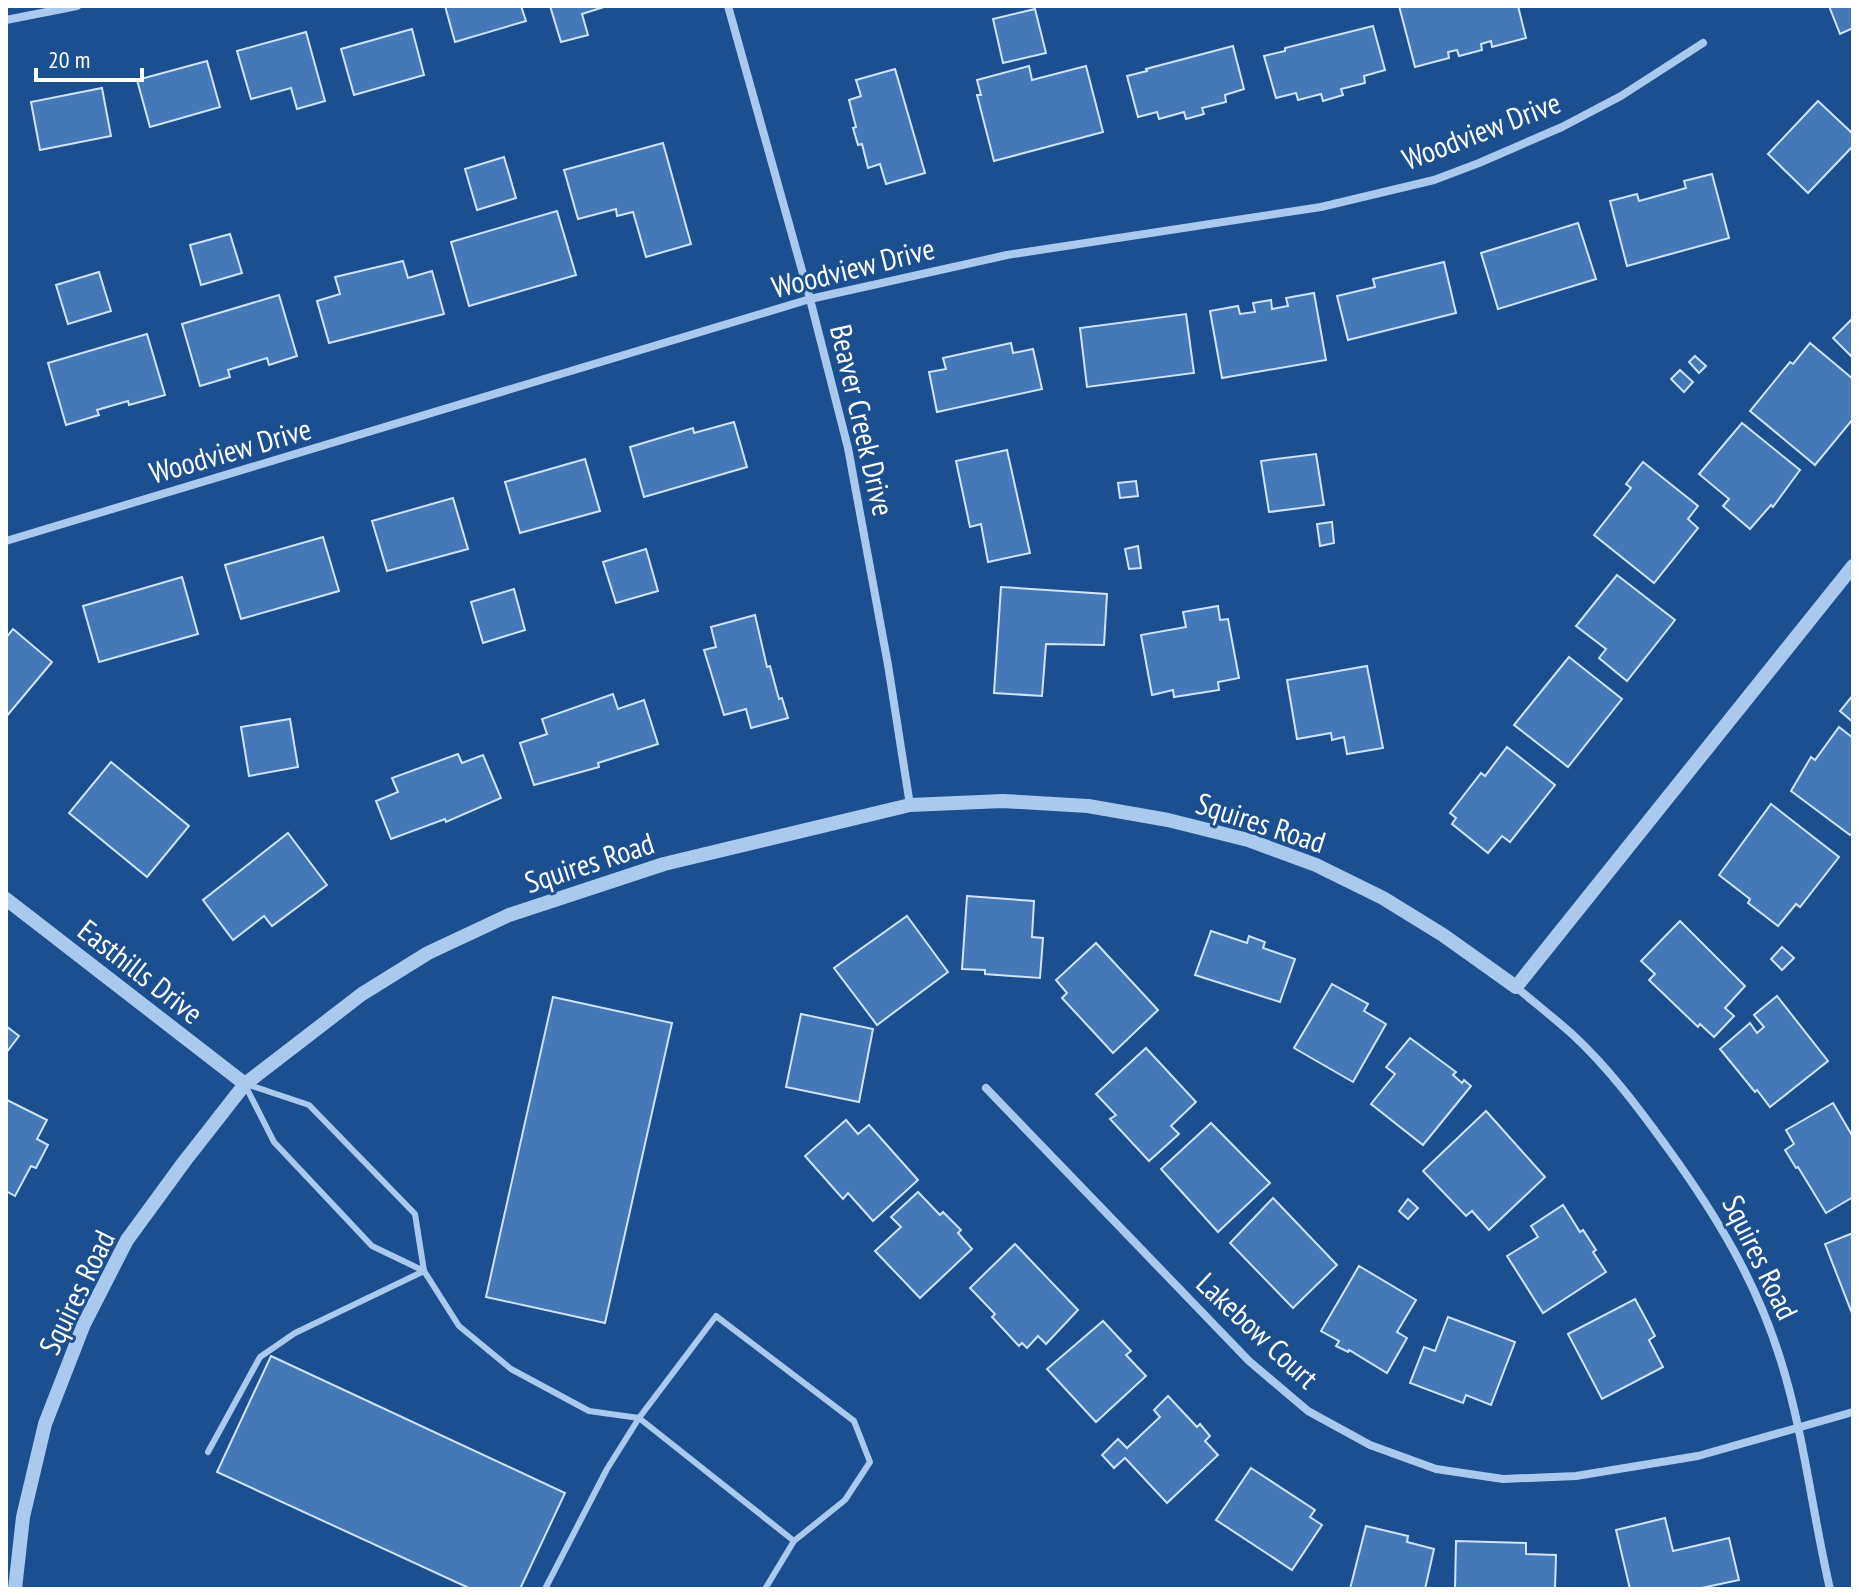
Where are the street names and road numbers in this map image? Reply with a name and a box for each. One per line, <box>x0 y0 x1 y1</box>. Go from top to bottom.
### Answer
street label: Woodview Drive <box>1396 82 1566 178</box>
street label: Woodview Drive <box>768 228 938 306</box>
street label: Beaver Creek Drive <box>822 321 904 519</box>
street label: Woodview Drive <box>145 408 315 492</box>
street label: Squires Road <box>1191 783 1331 861</box>
street label: Squires Road <box>519 823 659 901</box>
street label: Easthills Drive <box>71 910 211 1032</box>
street label: Squires Road <box>1714 1188 1808 1326</box>
street label: Squires Road <box>29 1223 123 1361</box>
street label: Lakebow Court <box>1189 1264 1328 1397</box>

